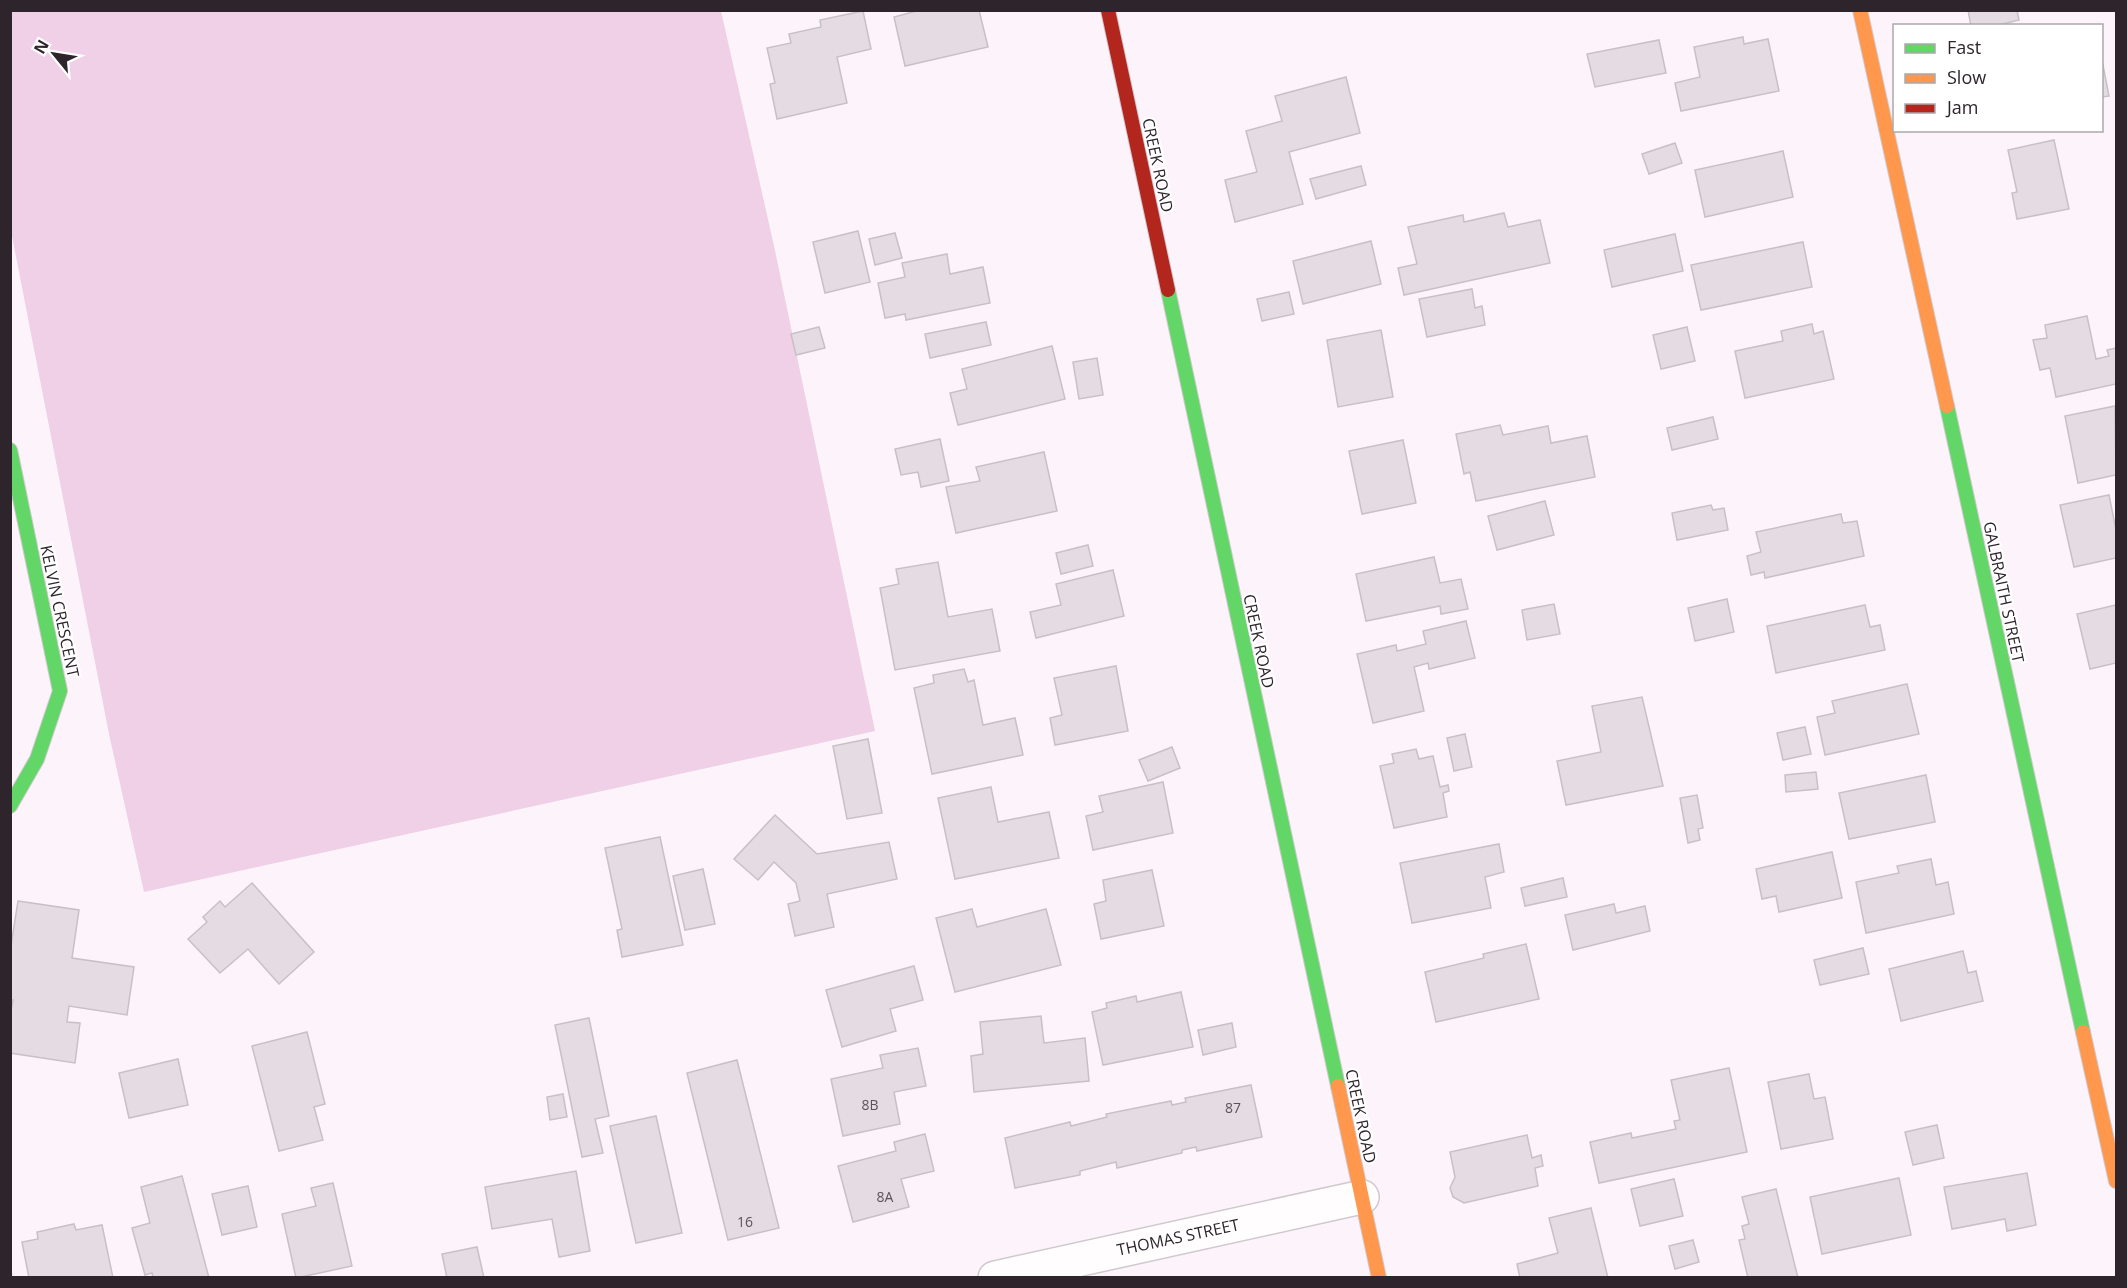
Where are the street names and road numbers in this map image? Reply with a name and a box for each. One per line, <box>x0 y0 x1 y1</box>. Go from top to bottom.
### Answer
street label: CREEK ROAD <box>1137 116 1179 214</box>
street label: GALBRAITH STREET <box>1978 519 2030 665</box>
street label: KELVIN CRESCENT <box>35 543 85 679</box>
street label: CREEK ROAD <box>1238 592 1280 690</box>
street label: CREEK ROAD <box>1340 1067 1382 1165</box>
street label: THOMAS STREET <box>1115 1213 1241 1261</box>

